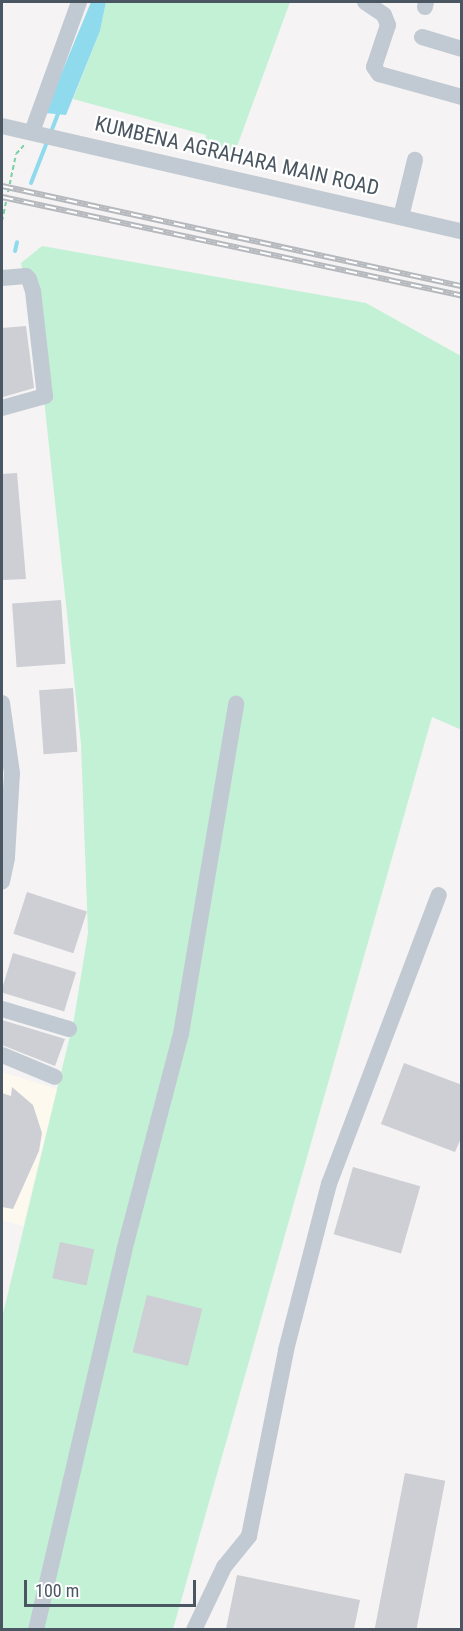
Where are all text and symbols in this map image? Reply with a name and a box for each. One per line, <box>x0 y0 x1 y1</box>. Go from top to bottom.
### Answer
street label: KUMBENA AGRAHARA MAIN ROAD <box>92 111 382 201</box>
scale bar <box>27 1568 200 1606</box>
text: 100 m <box>35 1580 79 1601</box>

